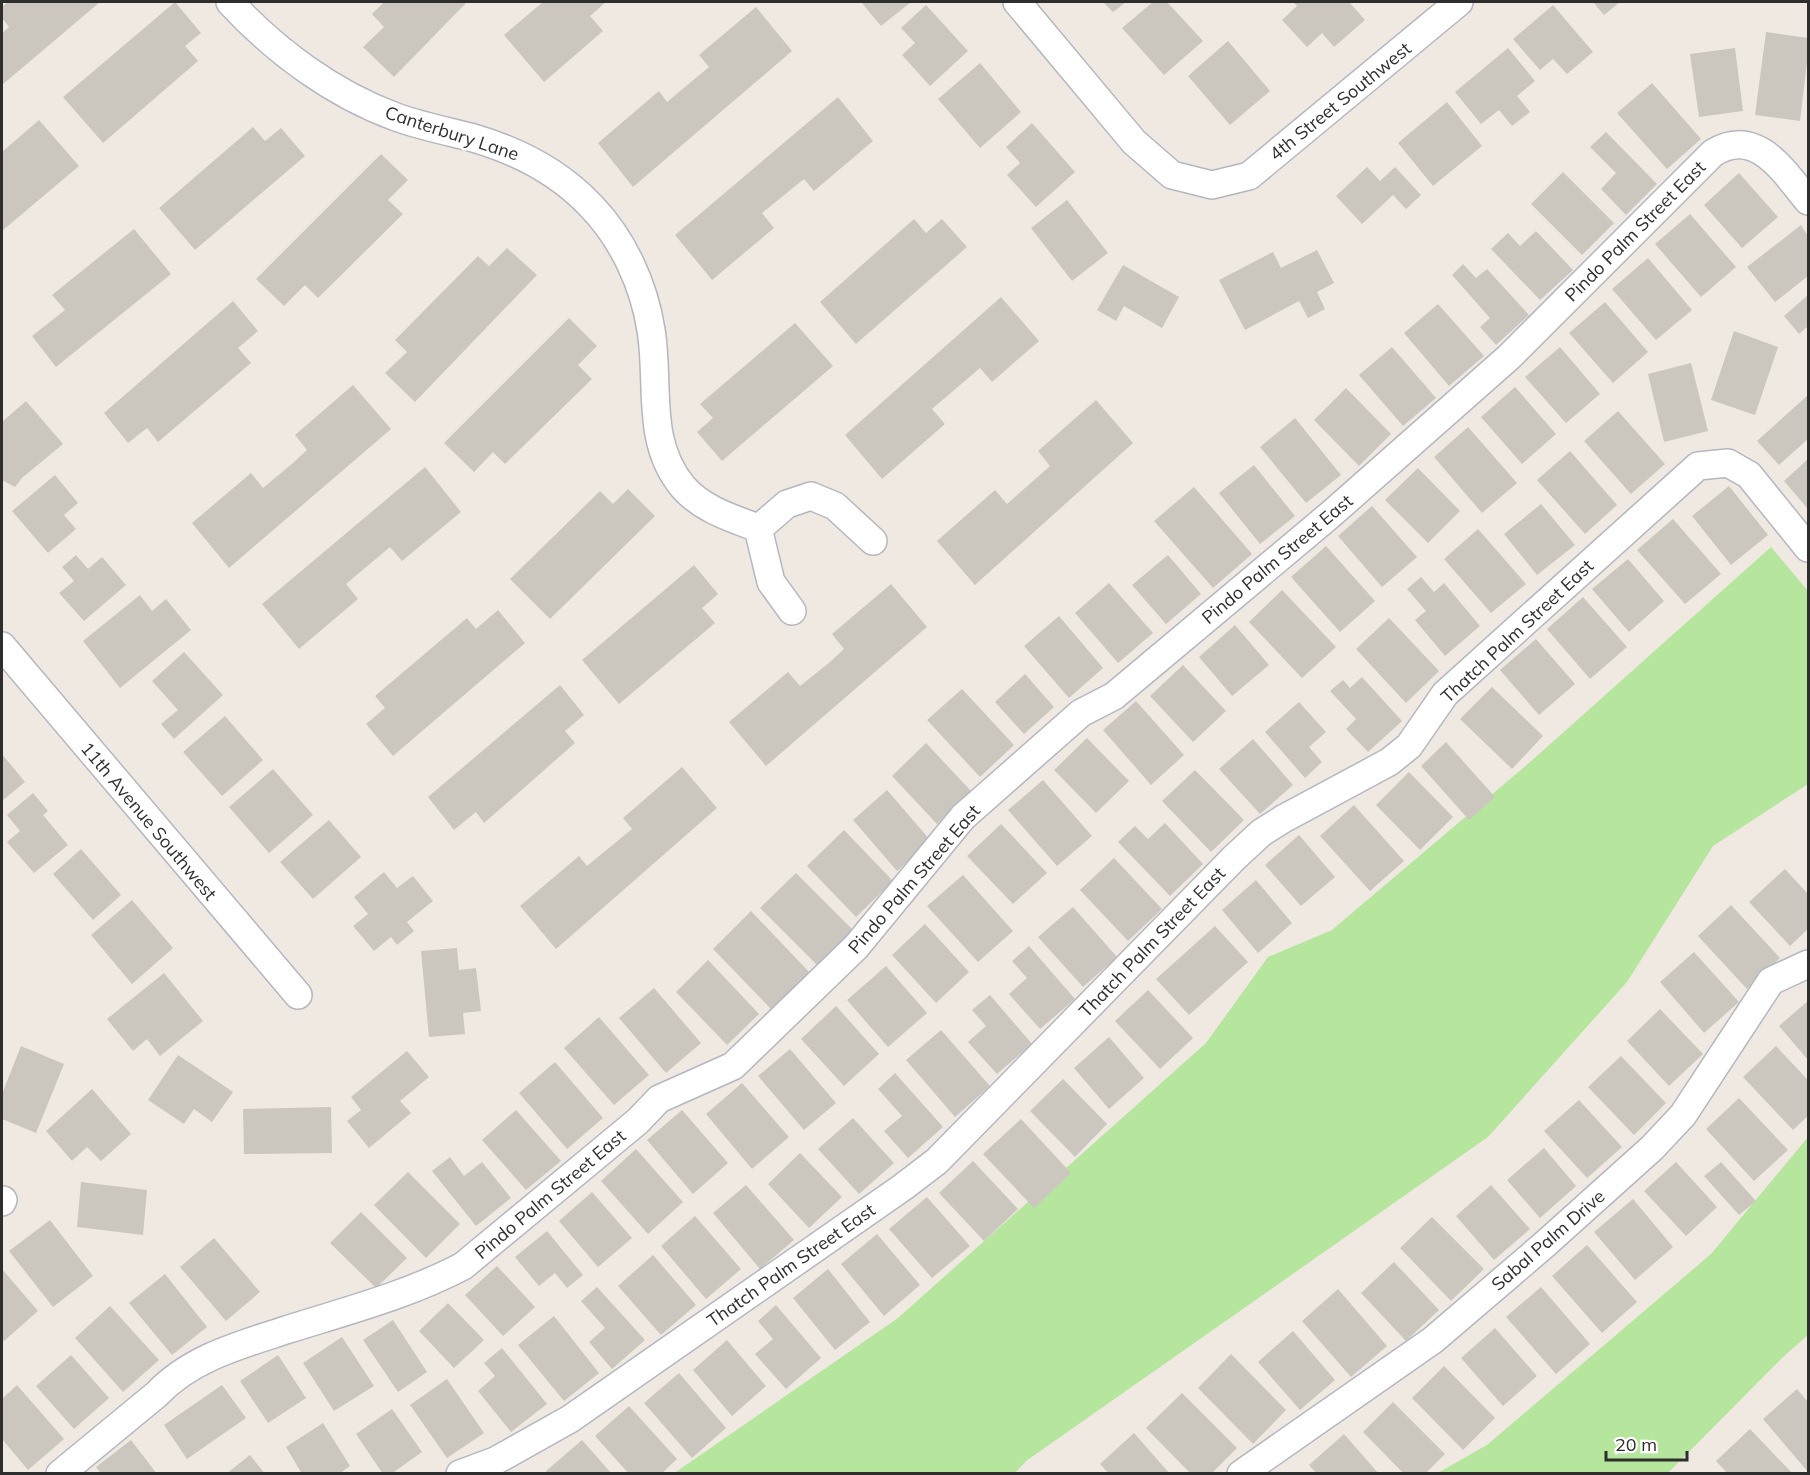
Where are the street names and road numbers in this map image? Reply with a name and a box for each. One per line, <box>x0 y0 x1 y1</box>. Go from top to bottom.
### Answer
street label: 4th Street Southwest <box>1264 37 1416 165</box>
street label: Canterbury Lane <box>382 101 522 165</box>
street label: Pindo Palm Street East <box>1560 156 1710 306</box>
street label: Pindo Palm Street East <box>1197 489 1357 629</box>
street label: Thatch Palm Street East <box>1436 554 1598 708</box>
street label: 11th Avenue Southwest <box>76 737 222 905</box>
street label: Pindo Palm Street East <box>843 800 985 958</box>
street label: Thatch Palm Street East <box>1074 862 1230 1022</box>
street label: Pindo Palm Street East <box>470 1124 630 1264</box>
street label: Sabal Palm Drive <box>1487 1184 1609 1296</box>
street label: Thatch Palm Street East <box>702 1198 880 1332</box>

